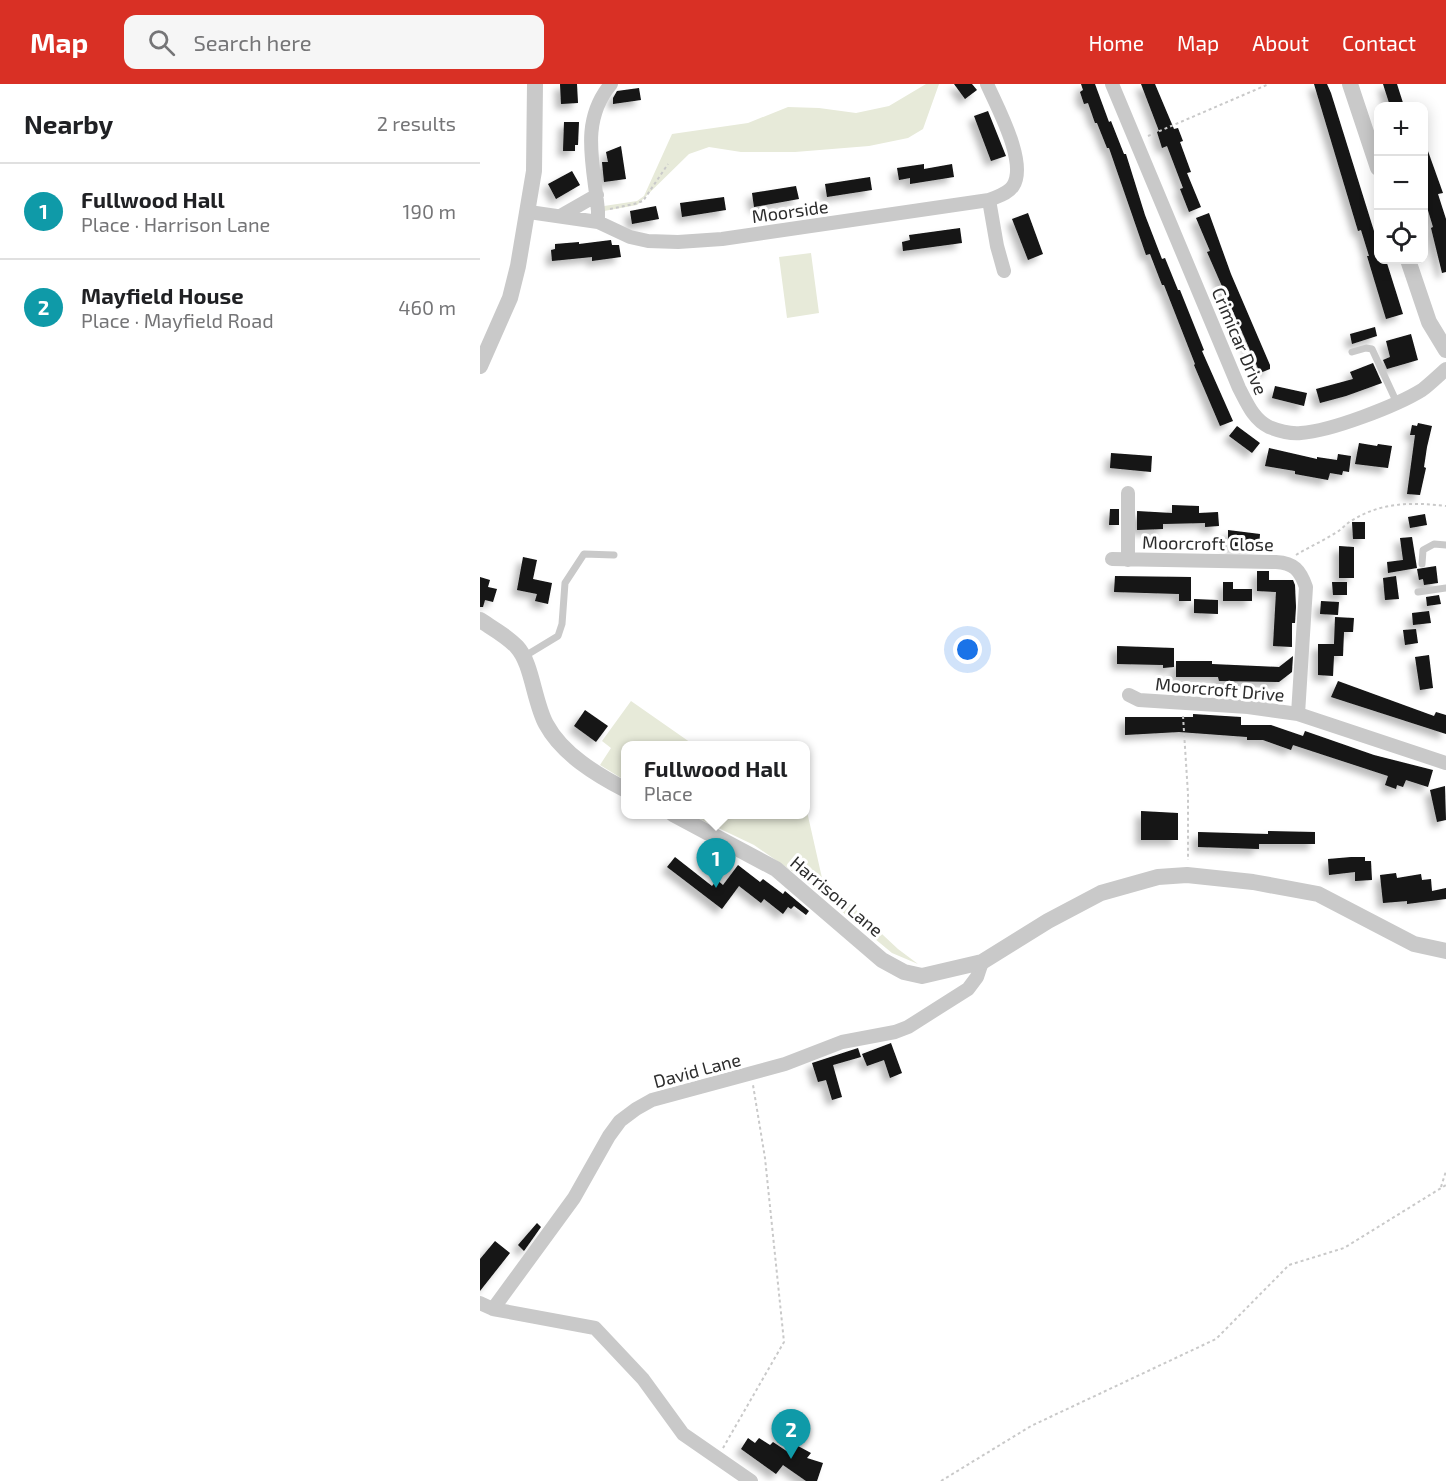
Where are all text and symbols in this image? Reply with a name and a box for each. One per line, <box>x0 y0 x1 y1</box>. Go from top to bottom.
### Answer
search box <box>124 15 544 69</box>
text: Map <box>30 25 88 59</box>
icon: search <box>145 26 178 59</box>
text: Search here <box>193 29 312 55</box>
text: Home <box>1088 30 1144 55</box>
text: Map <box>1177 30 1219 55</box>
text: About <box>1252 30 1309 55</box>
text: Contact <box>1342 30 1416 55</box>
map controls <box>1374 102 1428 264</box>
button: + <box>1374 102 1428 156</box>
text: Nearby <box>24 108 113 139</box>
text: 2 results <box>377 111 456 135</box>
button: − <box>1374 156 1428 210</box>
text: Fullwood Hall <box>81 186 225 212</box>
street label: Moorside <box>750 195 830 227</box>
text: 1 <box>39 199 48 223</box>
text: 190 m <box>403 199 456 223</box>
button: locate <box>1374 210 1428 264</box>
text: Place · Harrison Lane <box>81 212 270 236</box>
text: Mayfield House <box>81 282 244 308</box>
street label: Crimicar Drive <box>1208 284 1272 398</box>
text: 2 <box>38 295 49 319</box>
text: 460 m <box>398 295 456 319</box>
text: Place · Mayfield Road <box>81 308 274 332</box>
street label: Moorcroft Close <box>1142 531 1274 555</box>
your location <box>953 635 982 664</box>
street label: Moorcroft Drive <box>1154 672 1286 706</box>
popup <box>621 741 810 819</box>
text: Fullwood Hall <box>644 755 787 781</box>
text: Place <box>644 781 693 805</box>
pin: 1 <box>696 838 736 888</box>
street label: Harrison Lane <box>786 851 888 941</box>
street label: David Lane <box>651 1048 743 1092</box>
pin: 2 <box>772 1410 810 1459</box>

